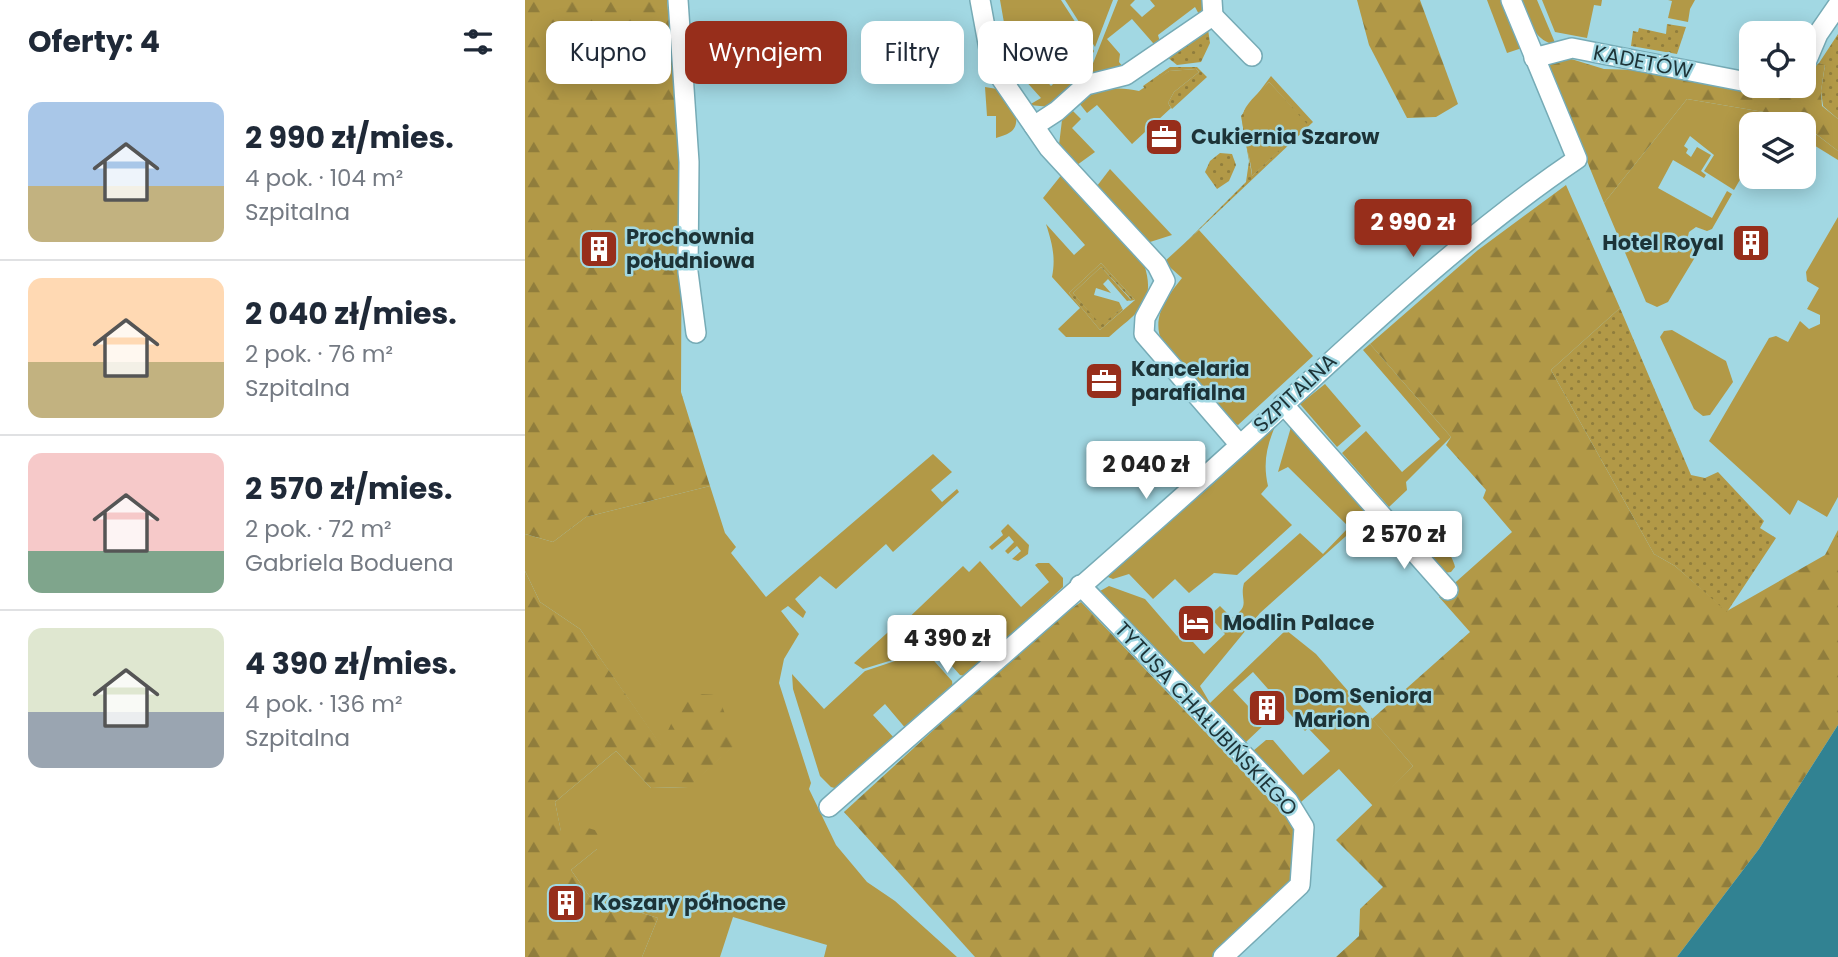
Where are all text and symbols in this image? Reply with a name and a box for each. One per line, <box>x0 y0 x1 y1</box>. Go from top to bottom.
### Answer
text: Oferty: 4 <box>28 20 160 63</box>
chip: Kupno <box>546 21 671 84</box>
chip: Wynajem <box>685 21 847 84</box>
chip: Filtry <box>861 21 964 84</box>
chip: Nowe <box>978 21 1093 84</box>
map controls <box>1739 21 1816 189</box>
button: locate <box>1739 21 1816 98</box>
icon: filters <box>459 23 497 61</box>
street label: KADETÓW <box>1591 38 1696 85</box>
button: layers <box>1739 112 1816 189</box>
text: 2 990 zł/mies. <box>245 116 454 159</box>
office icon: Cukiernia Szarow <box>1143 116 1185 158</box>
place label: Cukiernia Szarow <box>1191 122 1380 151</box>
icon: home <box>84 130 168 214</box>
text: 4 pok. · 104 m² <box>245 162 403 194</box>
text: Szpitalna <box>245 196 350 228</box>
pin: 2 990 zł <box>1341 200 1485 259</box>
text: 2 990 zł <box>1371 206 1455 238</box>
place label: Prochownia południowa <box>626 222 755 275</box>
building icon: Hotel Royal <box>1730 222 1772 264</box>
building icon: Prochownia południowa <box>578 228 620 270</box>
place label: Hotel Royal <box>1602 228 1724 257</box>
text: 2 040 zł/mies. <box>245 292 457 335</box>
icon: home <box>84 306 168 390</box>
text: 2 pok. · 76 m² <box>245 338 393 370</box>
street label: SZPITALNA <box>1247 346 1343 439</box>
place label: Kancelaria parafialna <box>1131 354 1250 407</box>
office icon: Kancelaria parafialna <box>1083 360 1125 402</box>
text: Szpitalna <box>245 372 350 404</box>
pin: 2 040 zł <box>1074 442 1218 501</box>
text: 2 040 zł <box>1102 448 1190 480</box>
text: 2 570 zł/mies. <box>245 467 452 510</box>
icon: home <box>84 481 168 565</box>
pin: 2 570 zł <box>1332 512 1476 571</box>
text: 2 pok. · 72 m² <box>245 513 392 545</box>
text: 2 570 zł <box>1362 518 1446 550</box>
text: Gabriela Boduena <box>245 547 453 579</box>
hotel icon: Modlin Palace <box>1175 602 1217 644</box>
place label: Modlin Palace <box>1223 608 1374 637</box>
street label: TYTUSA CHAŁUBIŃSKIEGO <box>1108 615 1304 822</box>
pin: 4 390 zł <box>875 616 1019 675</box>
text: 4 390 zł <box>903 622 991 654</box>
text: 4 390 zł/mies. <box>245 642 457 685</box>
icon: home <box>84 656 168 740</box>
place label: Dom Seniora Marion <box>1294 681 1432 734</box>
building icon: Dom Seniora Marion <box>1246 687 1288 729</box>
text: 4 pok. · 136 m² <box>245 688 403 720</box>
text: Szpitalna <box>245 722 350 754</box>
building icon: Koszary północne <box>545 882 587 924</box>
place label: Koszary północne <box>593 888 786 917</box>

